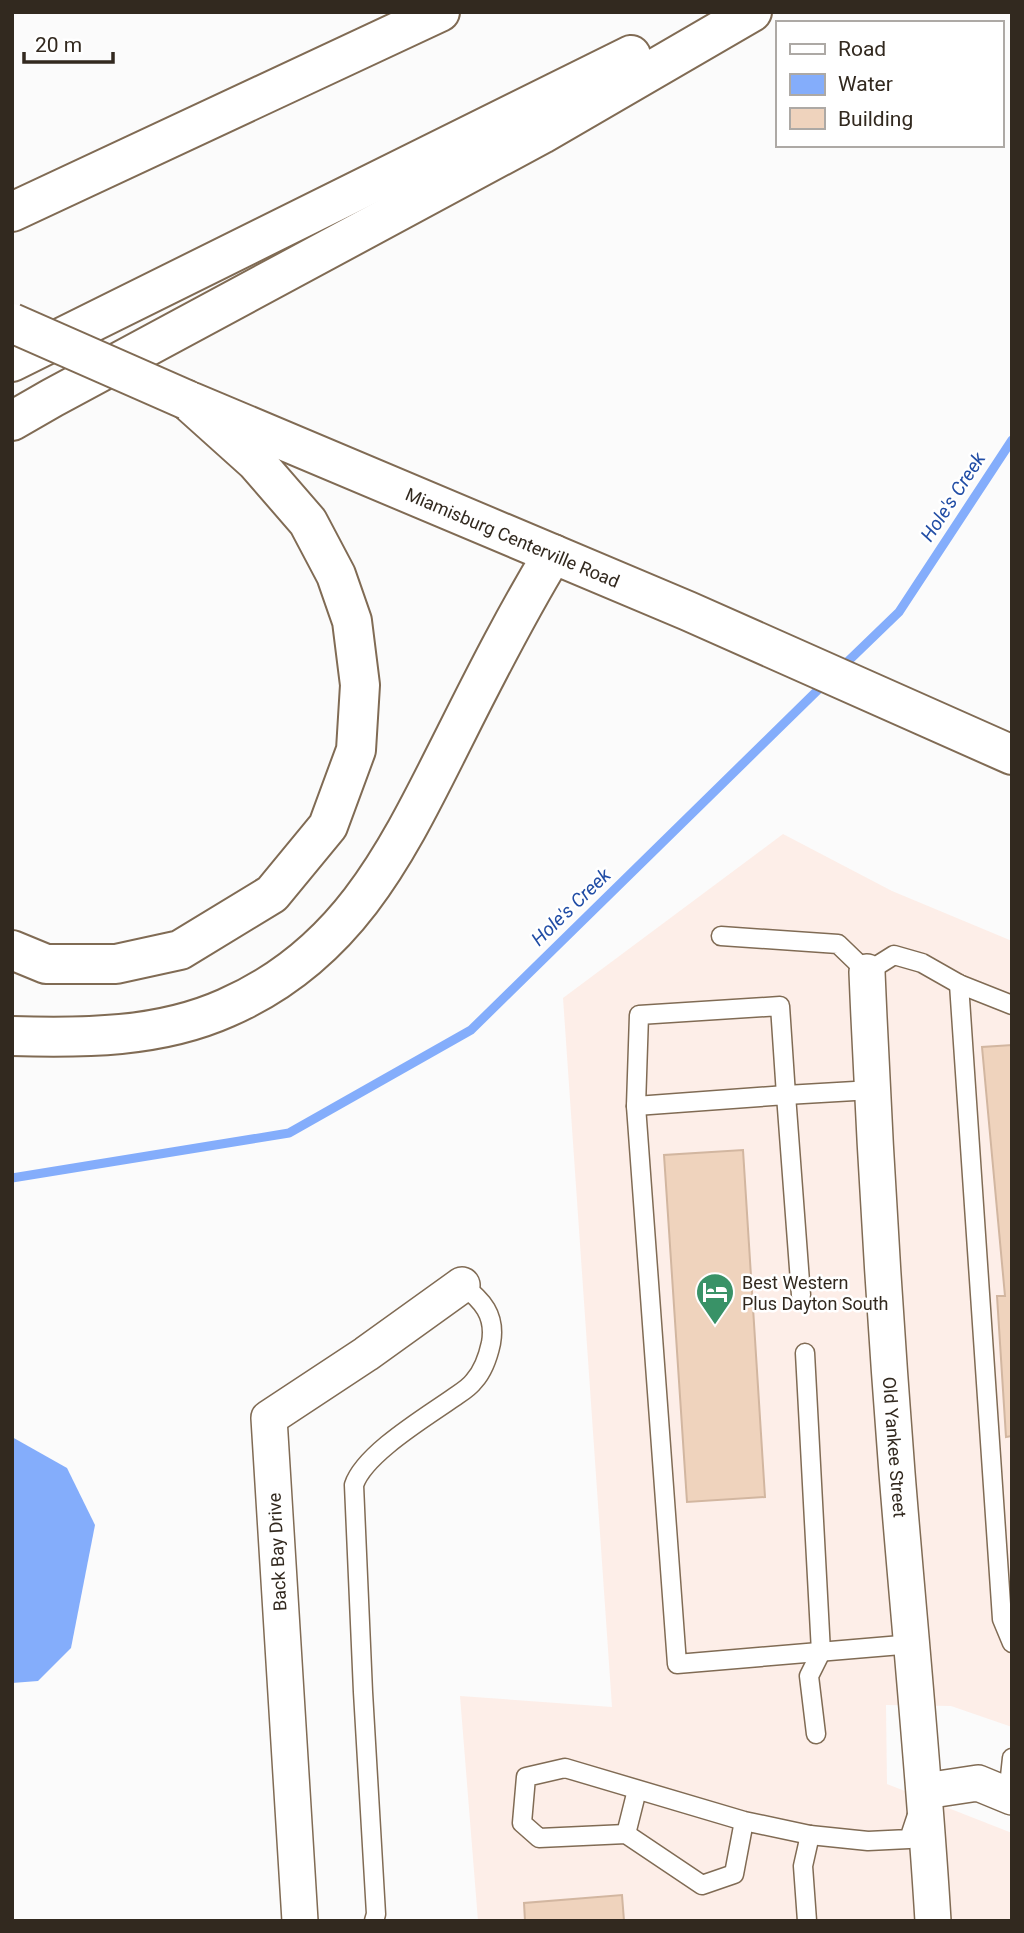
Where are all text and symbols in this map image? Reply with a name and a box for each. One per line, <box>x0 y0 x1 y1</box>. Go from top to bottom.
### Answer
scale bar <box>24 21 114 65</box>
legend <box>776 21 1003 147</box>
text: 20 m <box>35 33 82 57</box>
text: Road <box>838 37 886 61</box>
text: Water <box>838 72 893 96</box>
text: Building <box>838 107 913 131</box>
water label: Hole's Creek <box>916 448 991 546</box>
street label: Miamisburg Centerville Road <box>403 483 623 591</box>
water label: Hole's Creek <box>527 863 616 950</box>
hotel icon: Best Western Plus Dayton South <box>694 1271 736 1326</box>
place label: Best Western Plus Dayton South <box>742 1272 888 1314</box>
street label: Old Yankee Street <box>879 1376 911 1519</box>
street label: Back Bay Drive <box>263 1492 291 1612</box>

